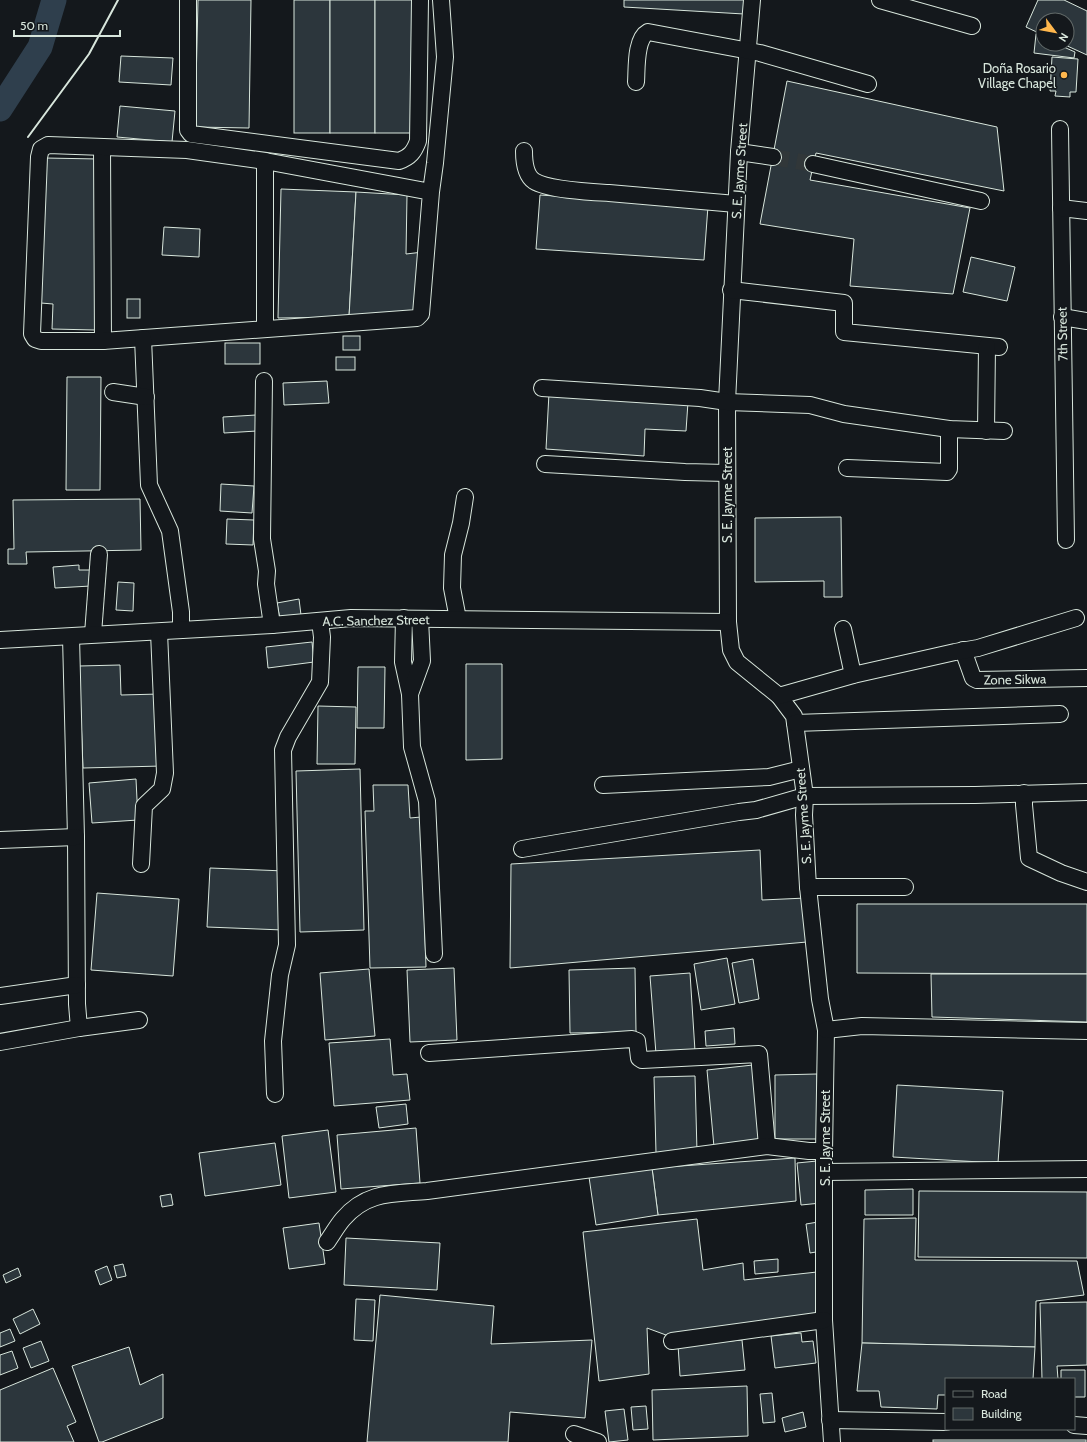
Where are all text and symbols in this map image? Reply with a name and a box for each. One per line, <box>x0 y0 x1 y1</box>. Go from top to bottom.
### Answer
scale bar <box>14 12 120 38</box>
north arrow <box>1035 12 1075 52</box>
text: 50 m <box>20 18 48 33</box>
text: N <box>1055 30 1071 44</box>
place label: Doña Rosario Village Chapel <box>978 60 1056 91</box>
marker: Doña Rosario Village Chapel <box>1059 70 1069 80</box>
street label: S. E. Jayme Street <box>728 122 750 220</box>
street label: 7th Street <box>1054 306 1070 361</box>
street label: S. E. Jayme Street <box>719 446 735 543</box>
street label: A.C. Sanchez Street <box>322 611 430 629</box>
street label: Zone Sikwa <box>984 670 1047 688</box>
street label: S. E. Jayme Street <box>792 767 814 865</box>
street label: S. E. Jayme Street <box>817 1089 833 1186</box>
legend <box>945 1378 1075 1430</box>
text: Road <box>981 1386 1007 1401</box>
text: Building <box>981 1406 1023 1421</box>

